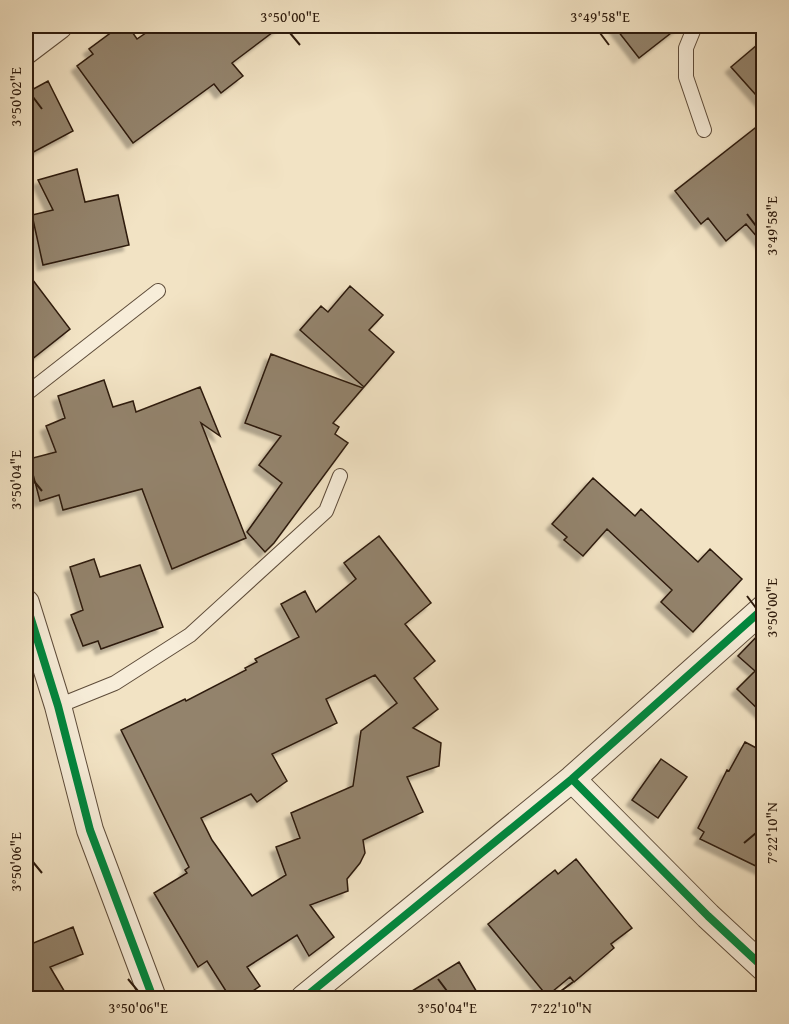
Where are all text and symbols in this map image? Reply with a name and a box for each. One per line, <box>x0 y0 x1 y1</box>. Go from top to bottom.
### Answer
text: 3°50'00"E <box>260 6 320 27</box>
text: 3°49'58"E <box>570 6 630 27</box>
text: 3°50'02"E <box>5 67 26 127</box>
text: 3°49'58"E <box>761 196 782 256</box>
text: 3°50'04"E <box>5 450 26 510</box>
text: 3°50'00"E <box>761 578 782 638</box>
text: 7°22'10"N <box>761 802 782 864</box>
text: 3°50'06"E <box>5 832 26 892</box>
text: 3°50'06"E <box>108 997 168 1018</box>
text: 3°50'04"E <box>417 997 477 1018</box>
text: 7°22'10"N <box>530 997 592 1018</box>

